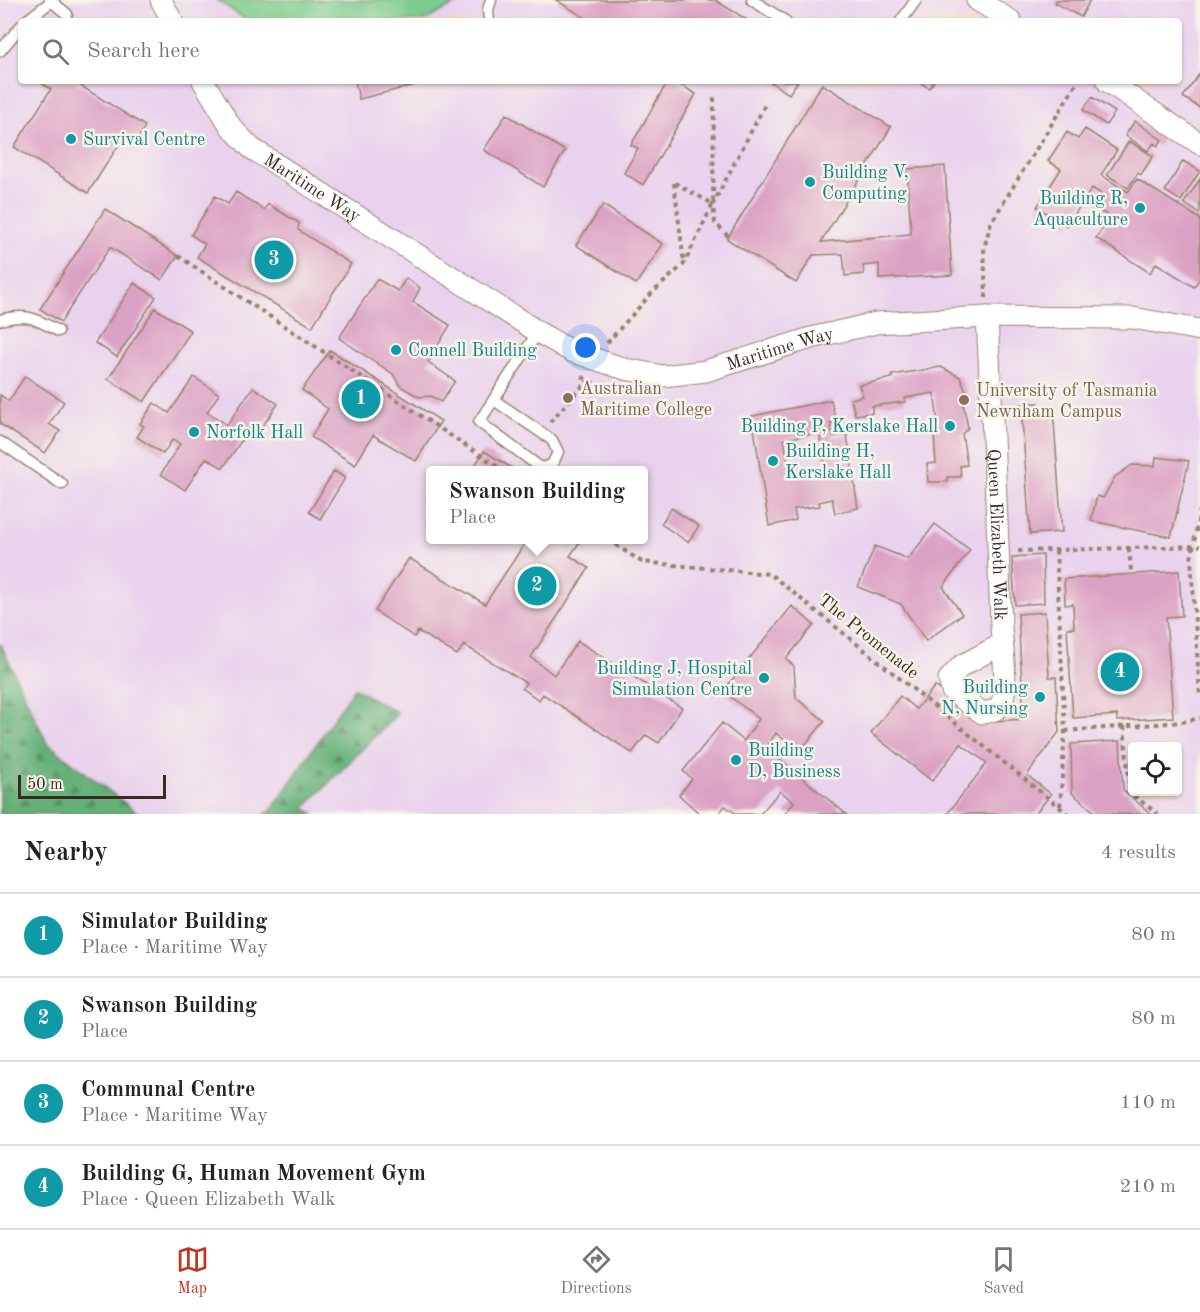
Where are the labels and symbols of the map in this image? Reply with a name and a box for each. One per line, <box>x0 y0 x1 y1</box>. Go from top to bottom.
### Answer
place label: Survival Centre <box>83 131 205 149</box>
marker: Survival Centre <box>64 132 78 146</box>
street label: Maritime Way <box>260 151 364 226</box>
place label: Building V, Computing <box>822 164 909 203</box>
marker: Building V, Computing <box>803 175 817 189</box>
place label: Building R, Aquaculture <box>1033 190 1128 229</box>
marker: Building R, Aquaculture <box>1133 201 1147 215</box>
pin: 3 <box>254 238 294 282</box>
street label: Maritime Way <box>724 325 836 374</box>
your location <box>571 333 600 362</box>
place label: Connell Building <box>408 342 537 360</box>
marker: Connell Building <box>389 343 403 357</box>
pin: 1 <box>342 376 380 422</box>
place label: Australian Maritime College <box>580 380 712 419</box>
place label: University of Tasmania Newnham Campus <box>976 382 1158 421</box>
marker: Australian Maritime College <box>561 391 575 405</box>
marker: University of Tasmania Newnham Campus <box>957 393 971 407</box>
place label: Building P, Kerslake Hall <box>741 418 938 436</box>
marker: Building P, Kerslake Hall <box>943 419 957 433</box>
place label: Norfolk Hall <box>206 424 303 442</box>
marker: Norfolk Hall <box>187 425 201 439</box>
place label: Building H, Kerslake Hall <box>785 443 891 482</box>
street label: Queen Elizabeth Walk <box>984 448 1009 621</box>
marker: Building H, Kerslake Hall <box>766 454 780 468</box>
pin: 2 <box>518 564 556 608</box>
street label: The Promenade <box>815 591 922 683</box>
pin: 4 <box>1100 650 1140 694</box>
place label: Building J, Hospital Simulation Centre <box>597 660 752 699</box>
marker: Building J, Hospital Simulation Centre <box>757 671 771 685</box>
place label: Building N, Nursing <box>941 679 1028 718</box>
marker: Building N, Nursing <box>1033 690 1047 704</box>
place label: Building D, Business <box>748 742 841 781</box>
marker: Building D, Business <box>729 753 743 767</box>
scale bar <box>18 772 166 800</box>

